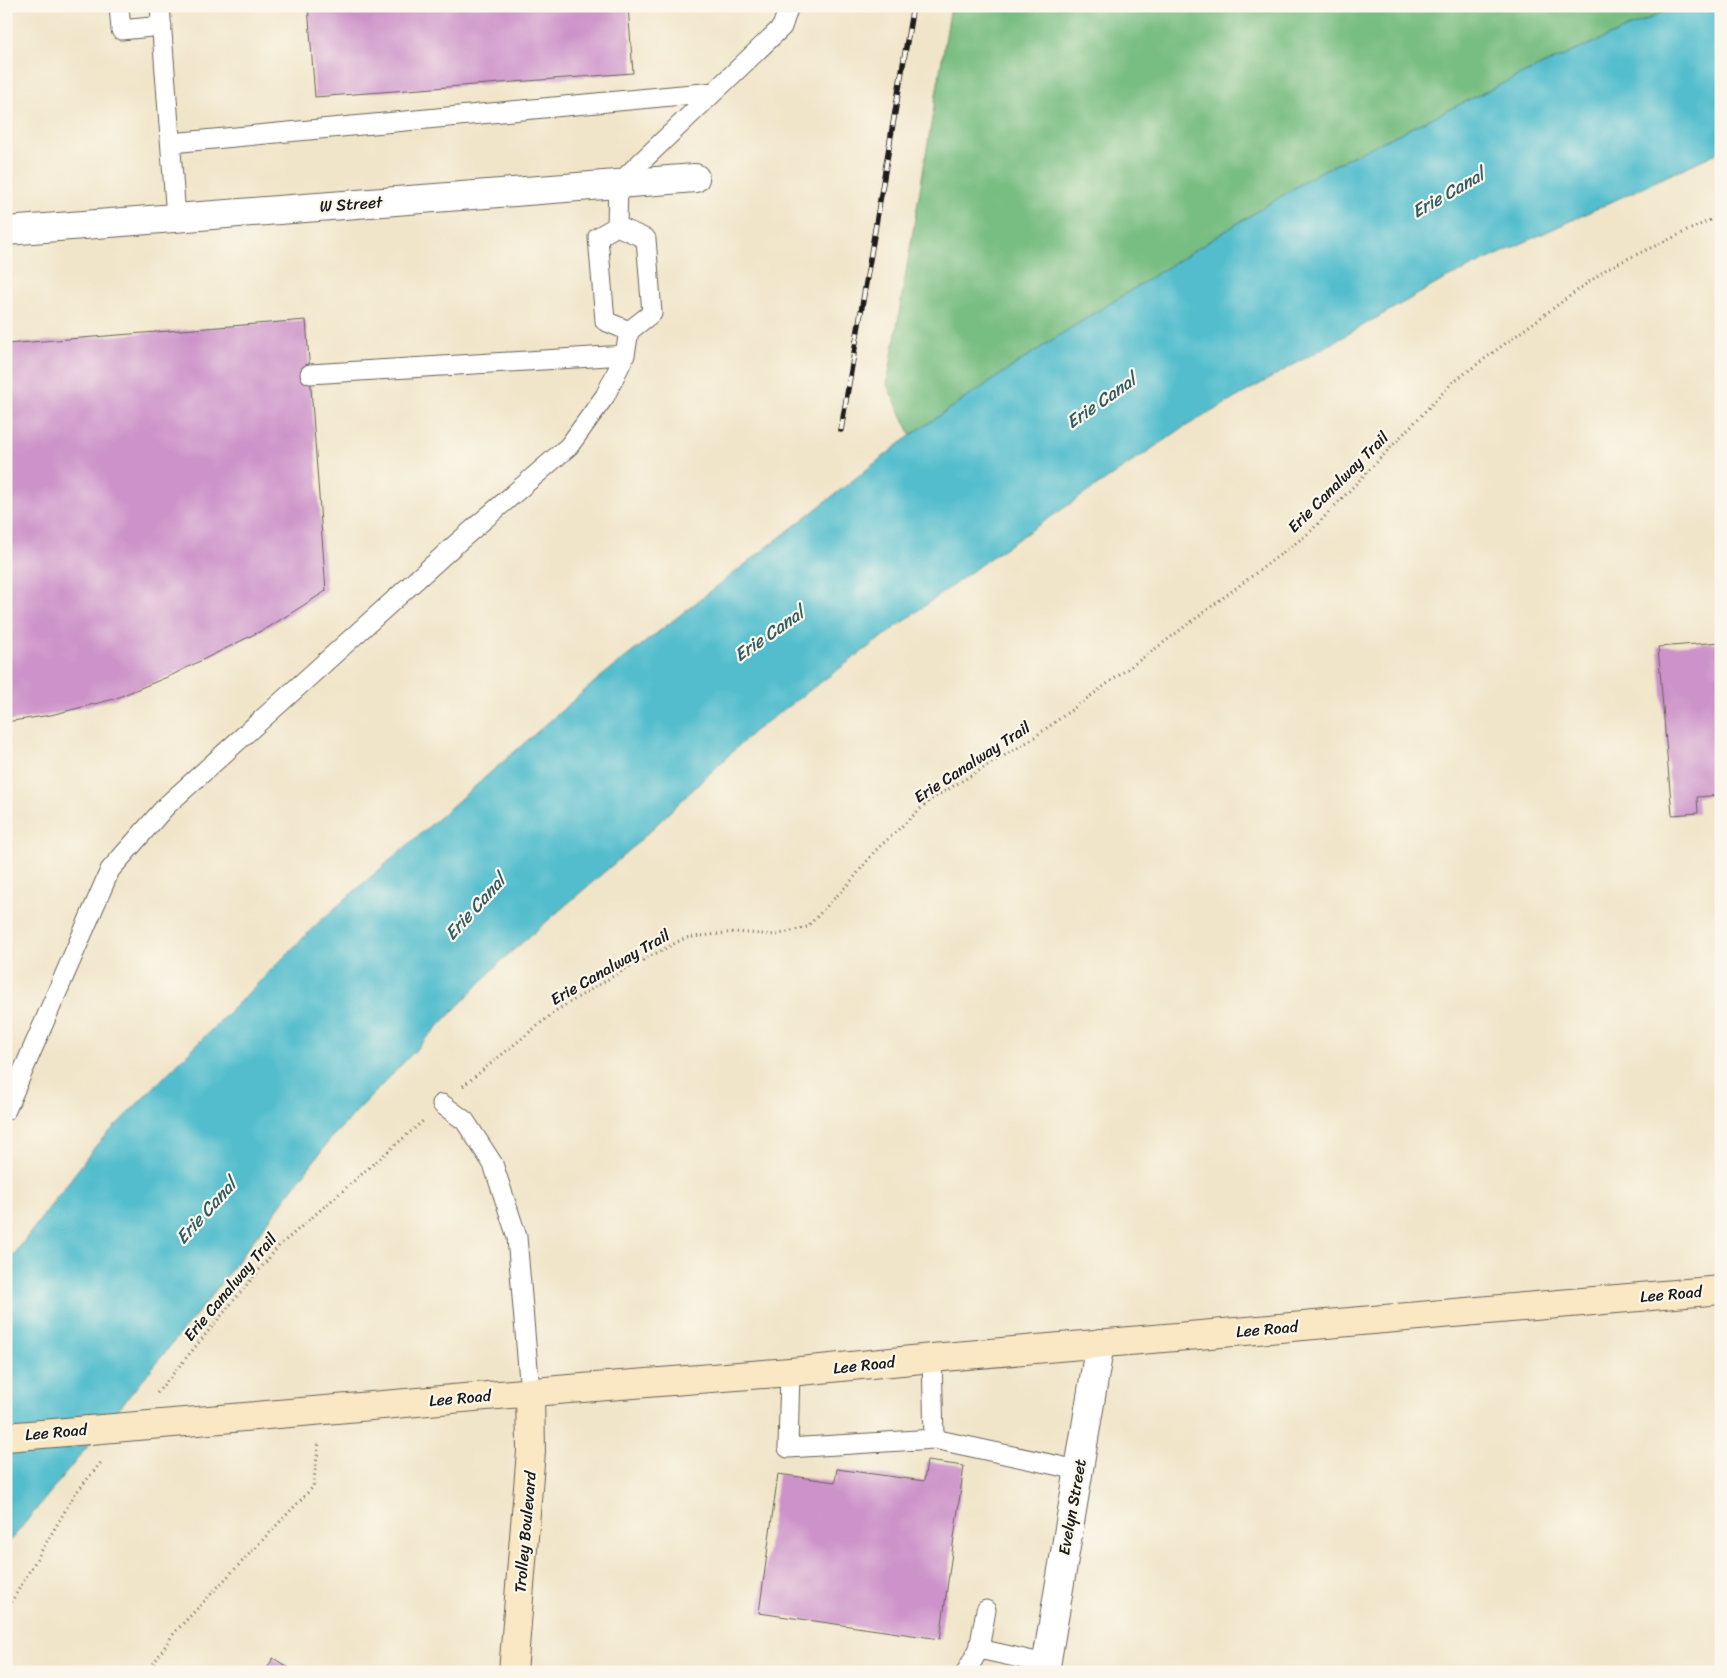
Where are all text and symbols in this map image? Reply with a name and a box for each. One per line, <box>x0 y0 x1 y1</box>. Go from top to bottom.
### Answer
water label: Erie Canal <box>1405 157 1494 227</box>
street label: W Street <box>319 187 384 221</box>
water label: Erie Canal <box>1059 363 1146 437</box>
street label: Erie Canalway Trail <box>1280 424 1396 540</box>
water label: Erie Canal <box>727 596 814 670</box>
street label: Erie Canalway Trail <box>908 713 1037 811</box>
water label: Erie Canal <box>436 864 516 948</box>
street label: Erie Canalway Trail <box>544 921 676 1013</box>
water label: Erie Canal <box>167 1168 247 1252</box>
street label: Erie Canalway Trail <box>176 1226 285 1348</box>
street label: Lee Road <box>1639 1277 1705 1311</box>
street label: Lee Road <box>1235 1312 1301 1346</box>
street label: Lee Road <box>832 1347 898 1383</box>
street label: Lee Road <box>428 1381 494 1415</box>
street label: Lee Road <box>24 1415 90 1449</box>
street label: Evelyn Street <box>1049 1457 1095 1557</box>
street label: Trolley Boulevard <box>505 1469 545 1594</box>

